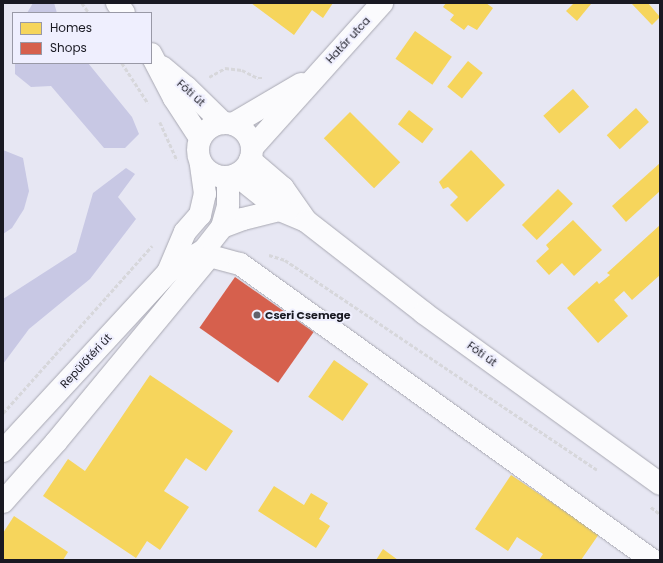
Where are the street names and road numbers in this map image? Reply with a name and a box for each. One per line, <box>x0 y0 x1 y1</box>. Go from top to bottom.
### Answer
street label: Határ utca <box>323 14 373 66</box>
street label: Fóti út <box>174 77 208 109</box>
street label: Repülőtéri út <box>58 331 114 391</box>
street label: Fóti út <box>465 339 499 369</box>

